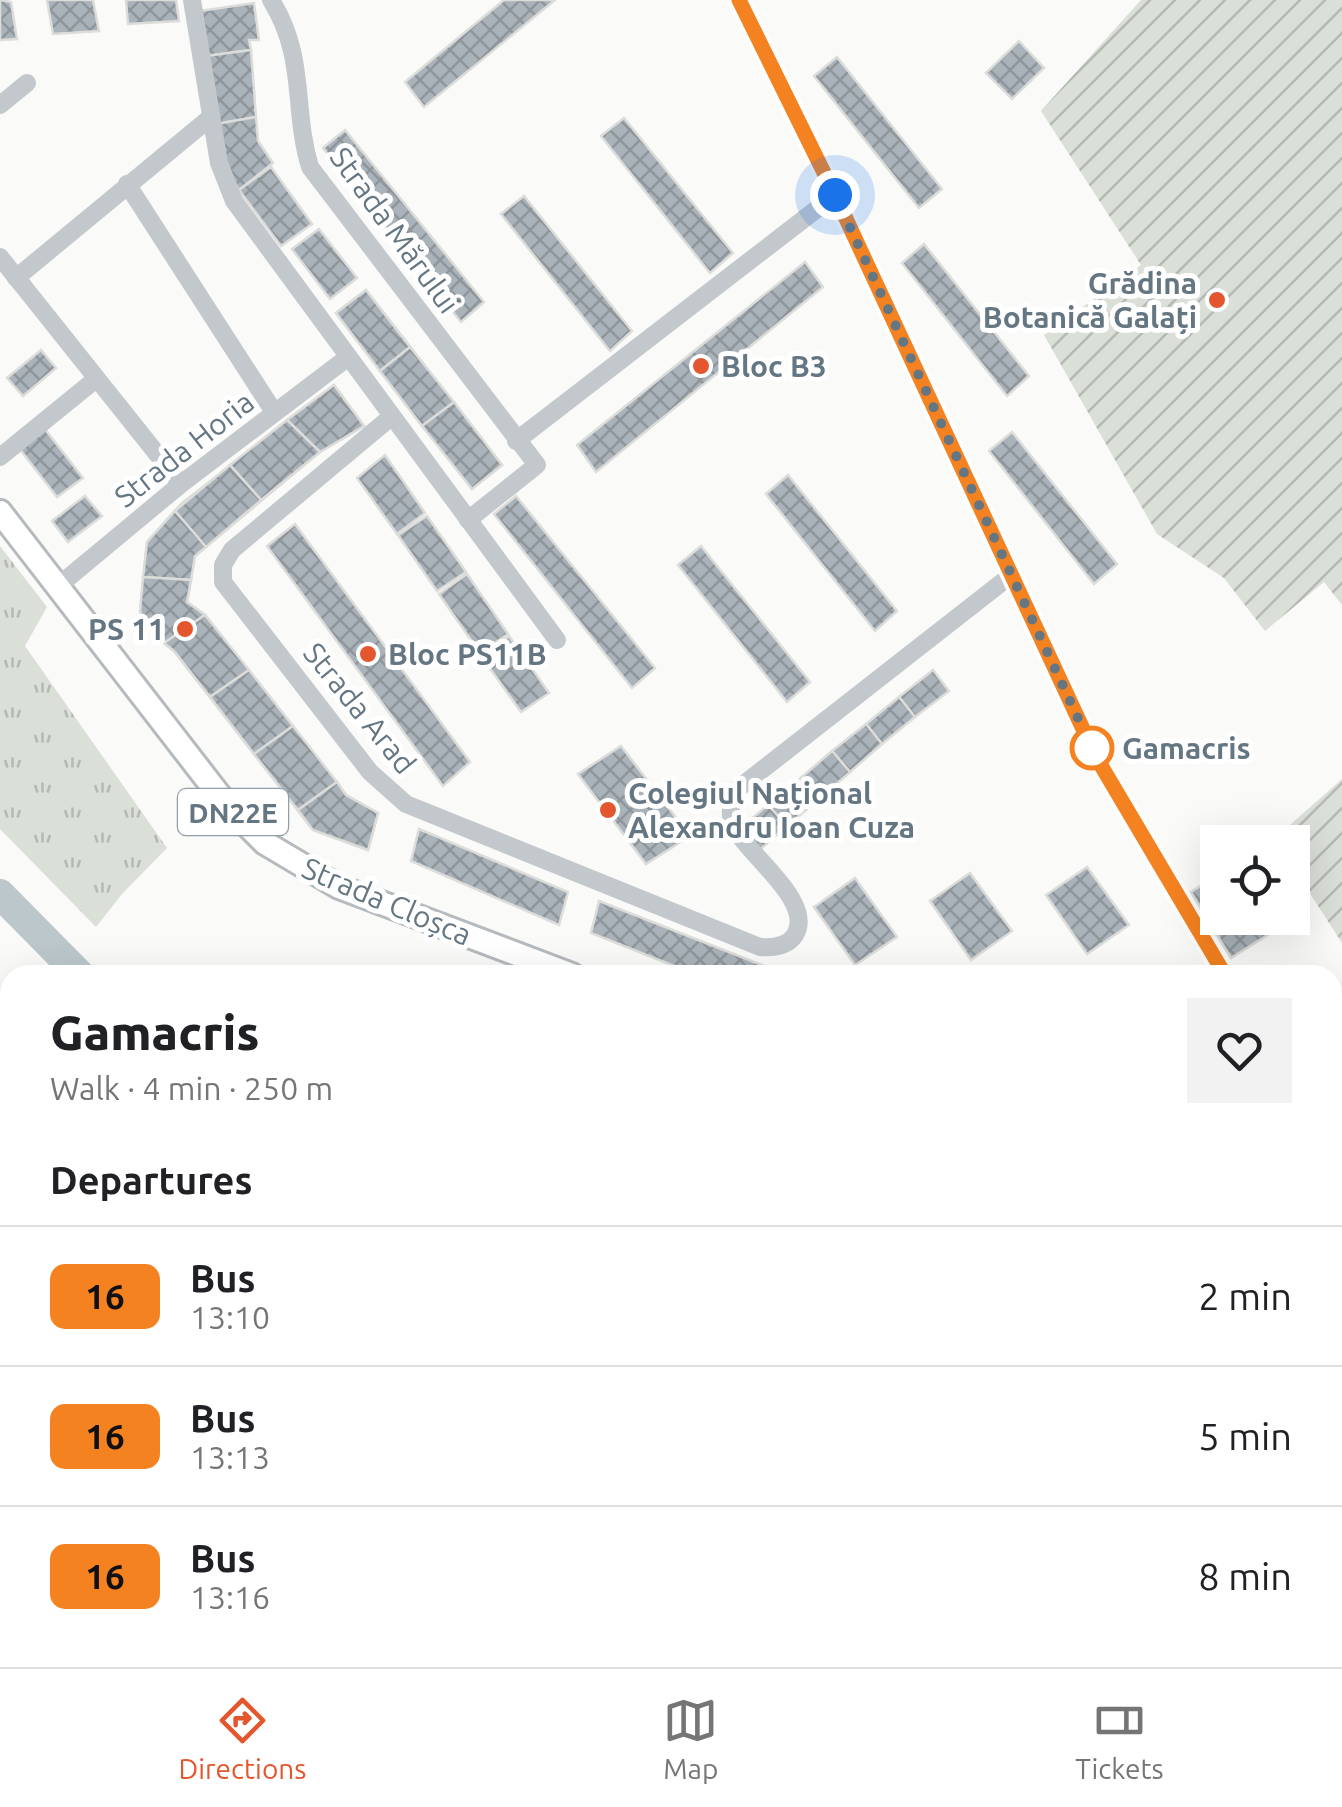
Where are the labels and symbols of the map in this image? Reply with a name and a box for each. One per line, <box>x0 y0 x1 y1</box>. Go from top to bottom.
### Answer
street label: Strada Mărului <box>324 141 466 319</box>
your location <box>810 170 860 220</box>
place label: Grădina Botanică Galați <box>983 266 1197 334</box>
marker: Grădina Botanică Galați <box>1206 289 1228 311</box>
place label: Bloc B3 <box>721 349 827 383</box>
marker: Bloc B3 <box>690 355 712 377</box>
street label: Strada Horia <box>108 384 260 514</box>
place label: PS 11 <box>88 612 165 646</box>
marker: PS 11 <box>174 618 196 640</box>
street label: Strada Arad <box>297 636 423 780</box>
place label: Bloc PS11B <box>388 637 547 671</box>
marker: Bloc PS11B <box>357 643 379 665</box>
marker: Gamacris <box>1071 727 1113 769</box>
place label: Gamacris <box>1122 731 1251 765</box>
place label: Colegiul Național Alexandru Ioan Cuza <box>628 776 915 844</box>
road number: DN22E <box>178 789 288 835</box>
marker: Colegiul Național Alexandru Ioan Cuza <box>597 799 619 821</box>
street label: Strada Cloșca <box>297 850 477 952</box>

